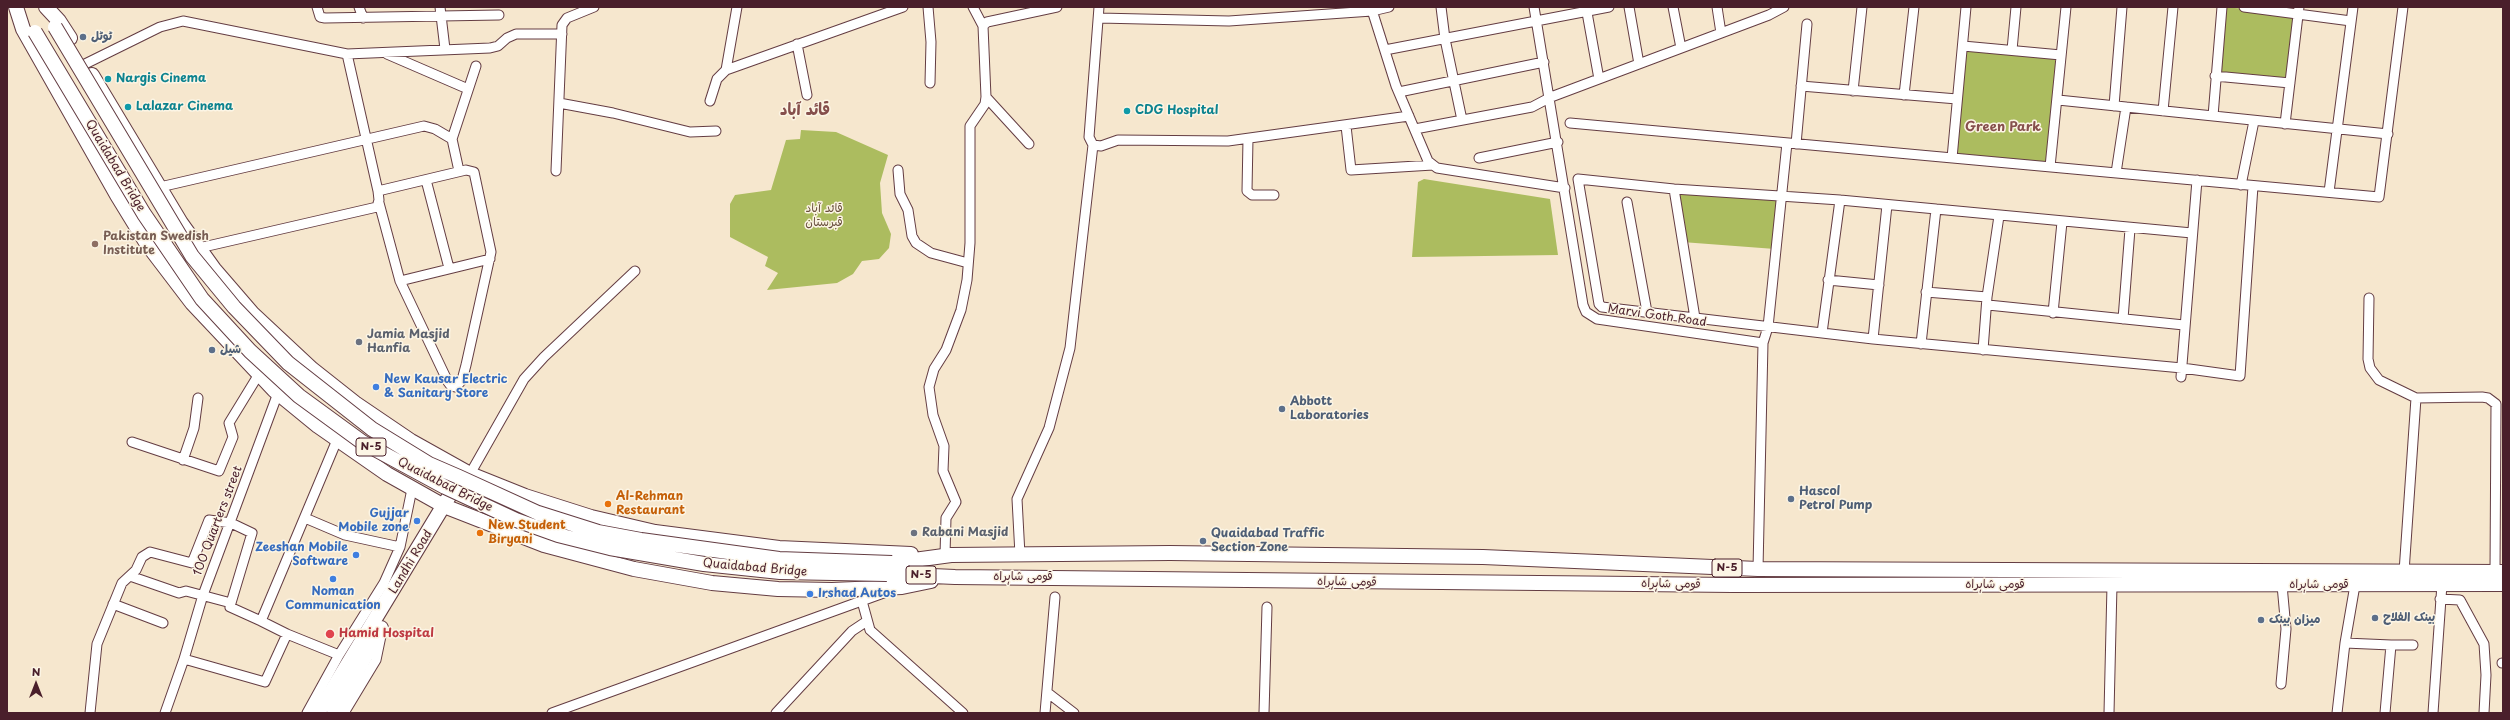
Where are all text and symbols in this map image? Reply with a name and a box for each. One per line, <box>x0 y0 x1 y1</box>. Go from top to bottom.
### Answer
place label: ٹوٹل <box>91 30 112 44</box>
marker: ٹوٹل <box>78 32 88 42</box>
place label: Nargis Cinema <box>116 72 206 86</box>
marker: Nargis Cinema <box>103 74 113 84</box>
place label: Lalazar Cinema <box>136 100 233 114</box>
district label: قائد آباد <box>780 101 830 121</box>
marker: Lalazar Cinema <box>123 102 133 112</box>
place label: CDG Hospital <box>1135 104 1218 118</box>
marker: CDG Hospital <box>1122 106 1132 116</box>
street label: Quaidabad Bridge <box>82 117 148 215</box>
district label: Green Park <box>1965 119 2041 135</box>
park label: قائد آباد قبرستان <box>805 202 843 230</box>
place label: Pakistan Swedish Institute <box>103 230 209 258</box>
marker: Pakistan Swedish Institute <box>90 239 100 249</box>
street label: Marvi Goth Road <box>1607 302 1707 330</box>
place label: Jamia Masjid Hanfia <box>367 328 450 356</box>
marker: Jamia Masjid Hanfia <box>354 337 364 347</box>
place label: شیل <box>220 343 241 357</box>
marker: شیل <box>207 345 217 355</box>
place label: New Kausar Electric & Sanitary Store <box>384 373 507 401</box>
marker: New Kausar Electric & Sanitary Store <box>371 382 381 392</box>
place label: Abbott Laboratories <box>1290 395 1369 423</box>
marker: Abbott Laboratories <box>1277 404 1287 414</box>
road number: N-5 <box>356 438 386 456</box>
street label: Quaidabad Bridge <box>395 455 495 515</box>
street label: 100 Quarters street <box>190 464 246 578</box>
place label: Hascol Petrol Pump <box>1799 485 1872 513</box>
place label: Al-Rehman Restaurant <box>616 490 685 518</box>
marker: Hascol Petrol Pump <box>1786 494 1796 504</box>
marker: Al-Rehman Restaurant <box>603 499 613 509</box>
place label: Gujjar Mobile zone <box>338 507 409 535</box>
marker: Gujjar Mobile zone <box>412 516 422 526</box>
place label: New Student Biryani <box>488 519 566 547</box>
place label: Rabani Masjid <box>922 526 1008 540</box>
place label: Quaidabad Traffic Section Zone <box>1211 527 1325 555</box>
street label: Landhi Road <box>386 528 436 596</box>
marker: New Student Biryani <box>475 528 485 538</box>
marker: Rabani Masjid <box>909 528 919 538</box>
marker: Quaidabad Traffic Section Zone <box>1198 536 1208 546</box>
place label: Zeeshan Mobile Software <box>255 541 348 569</box>
marker: Zeeshan Mobile Software <box>351 550 361 560</box>
street label: Quaidabad Bridge <box>702 556 808 580</box>
road number: N-5 <box>1712 559 1742 577</box>
road number: N-5 <box>906 566 936 584</box>
street label: قومی شاہراہ <box>993 570 1053 584</box>
marker: Noman Communication <box>328 574 338 584</box>
street label: قومی شاہراہ <box>1317 574 1377 590</box>
street label: قومی شاہراہ <box>1641 576 1701 592</box>
street label: قومی شاہراہ <box>1965 578 2025 592</box>
street label: قومی شاہراہ <box>2289 578 2349 592</box>
place label: Noman Communication <box>285 585 381 613</box>
place label: Irshad Autos <box>818 587 896 601</box>
marker: Irshad Autos <box>805 589 815 599</box>
place label: بینک الفلاح <box>2383 611 2435 625</box>
place label: میزان بینک <box>2269 613 2321 627</box>
marker: بینک الفلاح <box>2370 613 2380 623</box>
marker: میزان بینک <box>2256 615 2266 625</box>
place label: Hamid Hospital <box>339 627 434 641</box>
marker: Hamid Hospital <box>324 628 336 640</box>
text: N <box>32 663 40 680</box>
north arrow <box>16 664 56 704</box>

